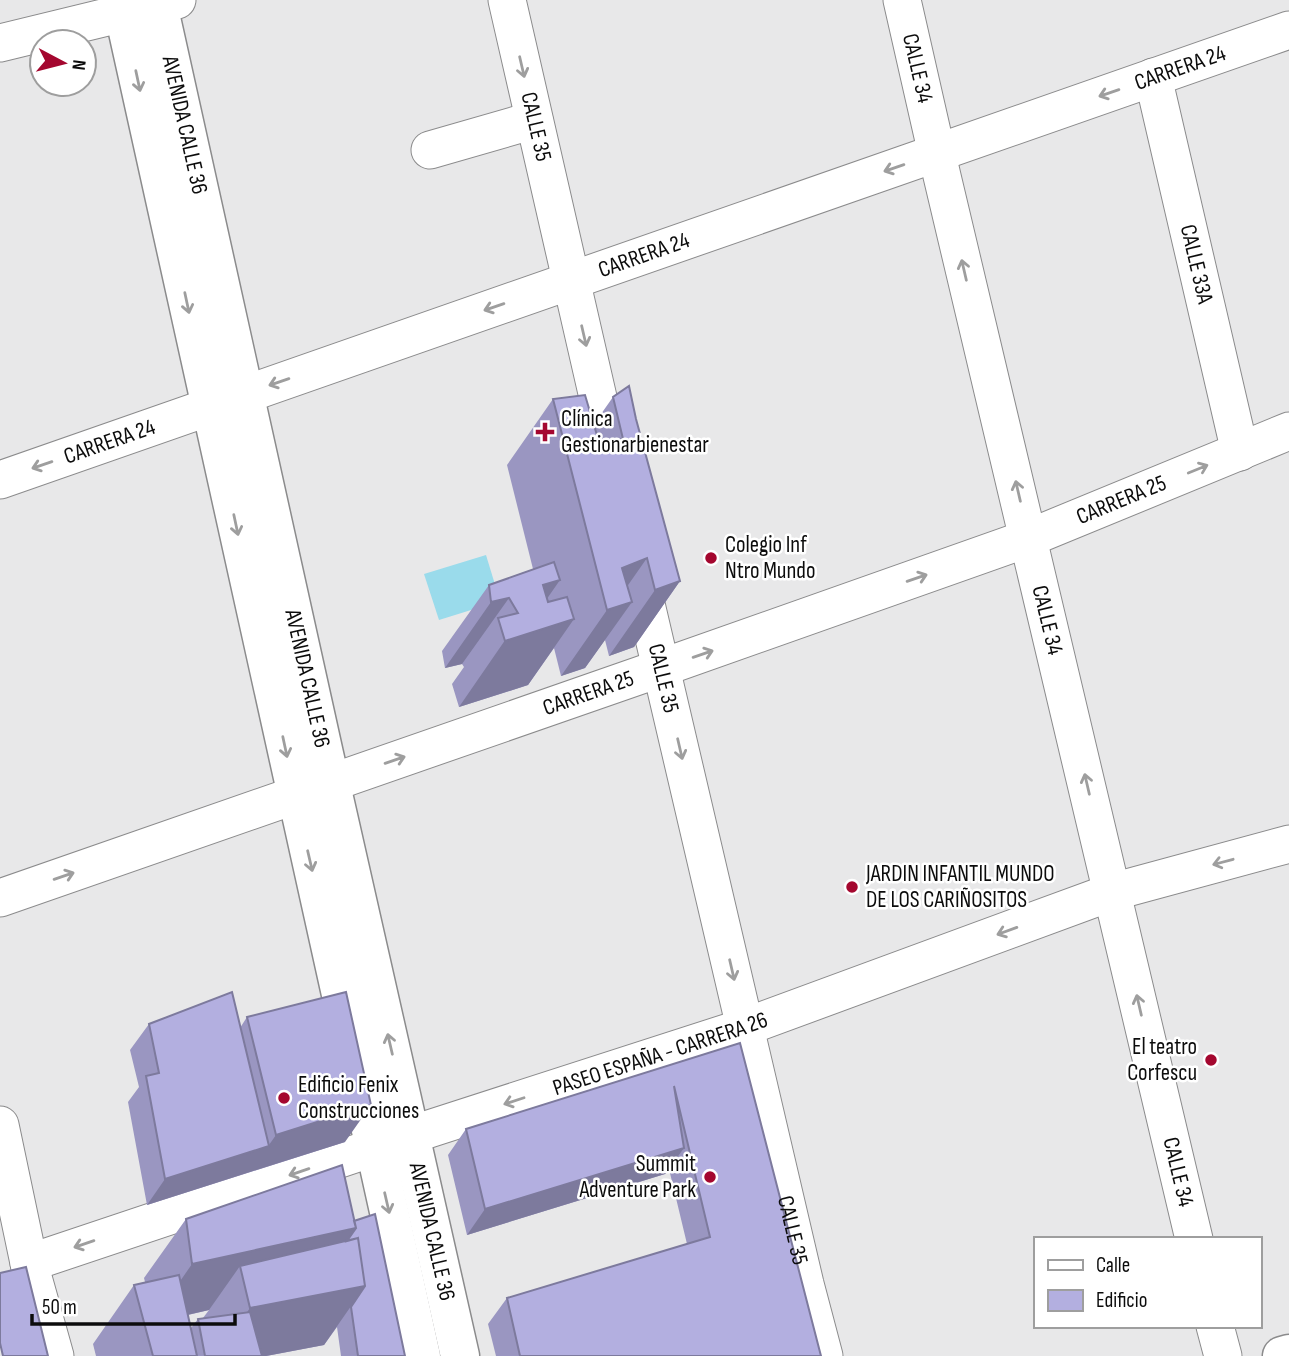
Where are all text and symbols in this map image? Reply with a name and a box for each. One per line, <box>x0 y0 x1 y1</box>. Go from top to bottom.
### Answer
north arrow <box>28 28 98 98</box>
street label: CALLE 34 <box>896 31 939 106</box>
street label: CARRERA 24 <box>1131 39 1230 97</box>
street label: AVENIDA CALLE 36 <box>156 52 214 197</box>
one-way arrow <box>516 55 529 78</box>
text: N <box>66 58 90 71</box>
one-way arrow <box>132 69 146 92</box>
one-way arrow <box>1098 87 1120 100</box>
street label: CALLE 35 <box>515 89 557 164</box>
one-way arrow <box>884 163 906 175</box>
street label: CALLE 33A <box>1174 222 1219 306</box>
street label: CARRERA 24 <box>595 226 694 284</box>
one-way arrow <box>957 259 971 282</box>
one-way arrow <box>181 291 195 314</box>
one-way arrow <box>484 302 506 314</box>
one-way arrow <box>577 324 591 347</box>
one-way arrow <box>269 377 291 389</box>
place label: Clínica Gestionarbienestar <box>561 405 709 459</box>
street label: CARRERA 24 <box>60 413 159 471</box>
marker: Clínica Gestionarbienestar <box>535 422 555 442</box>
one-way arrow <box>31 460 53 472</box>
one-way arrow <box>1186 462 1208 475</box>
street label: CARRERA 25 <box>1072 469 1170 531</box>
one-way arrow <box>1010 480 1024 503</box>
one-way arrow <box>230 513 244 536</box>
place label: Colegio Inf Ntro Mundo <box>725 531 815 585</box>
marker: Colegio Inf Ntro Mundo <box>703 550 719 566</box>
one-way arrow <box>906 571 928 583</box>
street label: CALLE 34 <box>1026 583 1069 658</box>
street label: AVENIDA CALLE 36 <box>278 606 336 750</box>
street label: CALLE 35 <box>642 641 685 716</box>
one-way arrow <box>691 647 713 659</box>
street label: CARRERA 25 <box>539 665 638 722</box>
one-way arrow <box>279 735 292 758</box>
one-way arrow <box>674 737 687 759</box>
one-way arrow <box>384 753 406 765</box>
one-way arrow <box>1080 773 1093 796</box>
one-way arrow <box>304 849 318 872</box>
one-way arrow <box>1212 856 1234 869</box>
place label: JARDIN INFANTIL MUNDO DE LOS CARIÑOSITOS <box>865 860 1055 914</box>
one-way arrow <box>53 869 75 881</box>
marker: JARDIN INFANTIL MUNDO DE LOS CARIÑOSITOS <box>844 879 860 895</box>
one-way arrow <box>996 925 1018 938</box>
one-way arrow <box>726 958 739 981</box>
one-way arrow <box>1132 994 1145 1017</box>
street label: PASEO ESPAÑA - CARRERA 26 <box>549 1006 772 1102</box>
one-way arrow <box>383 1033 396 1056</box>
place label: El teatro Corfescu <box>1127 1033 1197 1087</box>
marker: El teatro Corfescu <box>1203 1052 1219 1068</box>
place label: Edificio Fenix Construcciones <box>298 1071 419 1125</box>
marker: Edificio Fenix Construcciones <box>276 1090 292 1106</box>
one-way arrow <box>503 1096 525 1109</box>
street label: CALLE 34 <box>1156 1134 1200 1210</box>
place label: Summit Adventure Park <box>579 1150 696 1204</box>
street label: AVENIDA CALLE 36 <box>403 1159 461 1304</box>
one-way arrow <box>289 1167 311 1179</box>
marker: Summit Adventure Park <box>702 1169 718 1185</box>
one-way arrow <box>380 1191 394 1214</box>
street label: CALLE 35 <box>771 1193 814 1268</box>
legend <box>1034 1237 1261 1328</box>
one-way arrow <box>73 1239 95 1252</box>
text: Calle <box>1096 1253 1130 1278</box>
scale bar <box>32 1282 234 1326</box>
text: Edificio <box>1096 1288 1147 1313</box>
text: 50 m <box>42 1295 77 1320</box>

